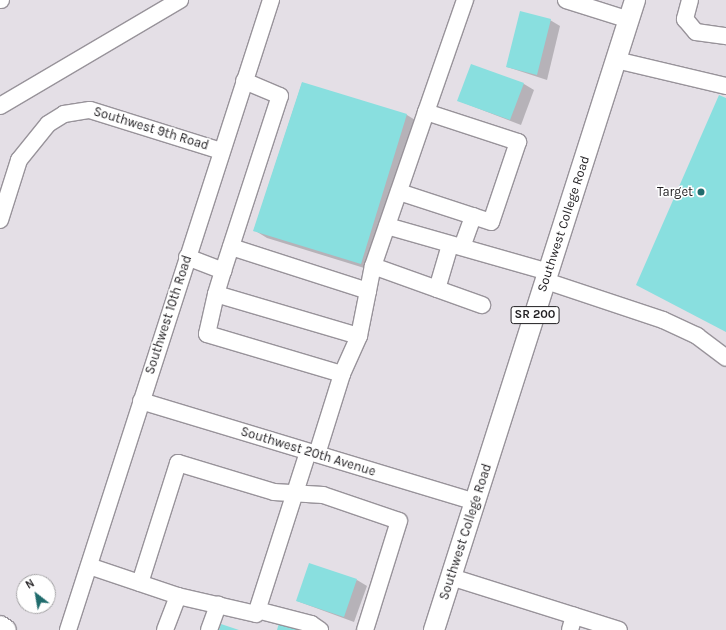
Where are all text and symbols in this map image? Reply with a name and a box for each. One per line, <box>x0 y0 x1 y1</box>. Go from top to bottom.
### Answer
street label: Southwest 9th Road <box>91 104 211 154</box>
street label: Southwest College Road <box>535 154 593 294</box>
place label: Target <box>657 184 693 200</box>
marker: Target <box>696 187 706 197</box>
street label: Southwest 10th Road <box>142 254 196 376</box>
road number: SR 200 <box>510 305 560 325</box>
street label: Southwest 20th Avenue <box>239 424 377 480</box>
street label: Southwest College Road <box>437 462 495 602</box>
north arrow <box>16 574 56 614</box>
text: N <box>23 577 37 592</box>

